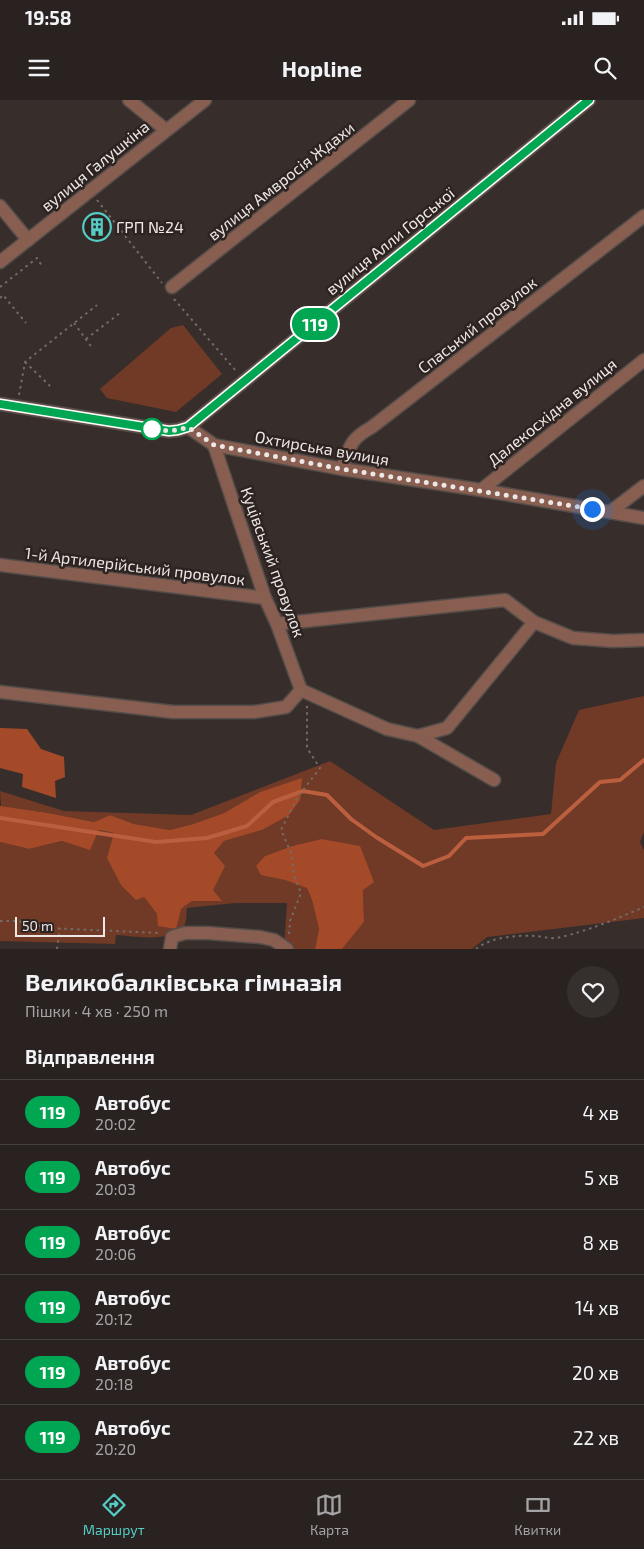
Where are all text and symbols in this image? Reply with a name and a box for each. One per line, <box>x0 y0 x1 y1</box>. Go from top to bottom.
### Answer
text: 19:58 <box>25 6 72 29</box>
icon: menu <box>25 54 53 82</box>
icon: search <box>591 54 619 82</box>
text: Hopline <box>282 55 362 81</box>
street label: вулиця Галушкіна <box>37 116 153 216</box>
street label: вулиця Амвросія Ждахи <box>204 117 358 245</box>
street label: вулиця Алли Горської <box>322 182 459 299</box>
building icon: ГРП №24 <box>82 212 112 242</box>
place label: ГРП №24 <box>116 217 184 236</box>
street label: Спаський провулок <box>414 272 541 378</box>
line badge: 119 <box>286 308 344 340</box>
text: 119 <box>302 313 328 335</box>
street label: Далекосхідна вулиця <box>484 354 620 470</box>
unlabelled marker <box>141 418 163 440</box>
street label: Охтирська вулиця <box>253 426 391 470</box>
street label: Куцівський провулок <box>237 484 310 640</box>
your location <box>580 497 605 522</box>
street label: 1-й Артилерійський провулок <box>24 543 247 589</box>
scale bar <box>15 914 105 937</box>
text: 50 m <box>22 917 53 934</box>
button: heart <box>567 966 619 1018</box>
text: Великобалківська гімназія <box>25 967 342 996</box>
text: Пішки · 4 хв · 250 m <box>25 1001 168 1020</box>
text: Відправлення <box>25 1045 155 1068</box>
text: Автобус <box>95 1091 171 1114</box>
text: 119 <box>39 1101 66 1123</box>
text: 4 хв <box>582 1101 619 1124</box>
text: 20:02 <box>95 1114 136 1133</box>
text: Автобус <box>95 1156 171 1179</box>
text: 119 <box>39 1166 66 1188</box>
text: 5 хв <box>584 1166 619 1189</box>
text: 20:03 <box>95 1179 136 1198</box>
text: Автобус <box>95 1221 171 1244</box>
text: 119 <box>39 1231 66 1253</box>
text: 8 хв <box>583 1231 619 1254</box>
text: 20:06 <box>95 1244 136 1263</box>
text: Автобус <box>95 1286 171 1309</box>
text: 119 <box>39 1296 66 1318</box>
text: 14 хв <box>575 1296 619 1319</box>
text: 20:12 <box>95 1309 133 1328</box>
text: Автобус <box>95 1351 171 1374</box>
text: 119 <box>39 1361 66 1383</box>
text: 20 хв <box>572 1361 619 1384</box>
text: 20:18 <box>95 1374 134 1393</box>
text: Автобус <box>95 1416 171 1439</box>
text: 119 <box>39 1426 66 1448</box>
text: 22 хв <box>573 1426 619 1449</box>
text: 20:20 <box>95 1439 136 1458</box>
tab: Маршрут <box>83 1491 145 1538</box>
tab: Карта <box>310 1491 349 1538</box>
tab: Квитки <box>514 1491 561 1538</box>

